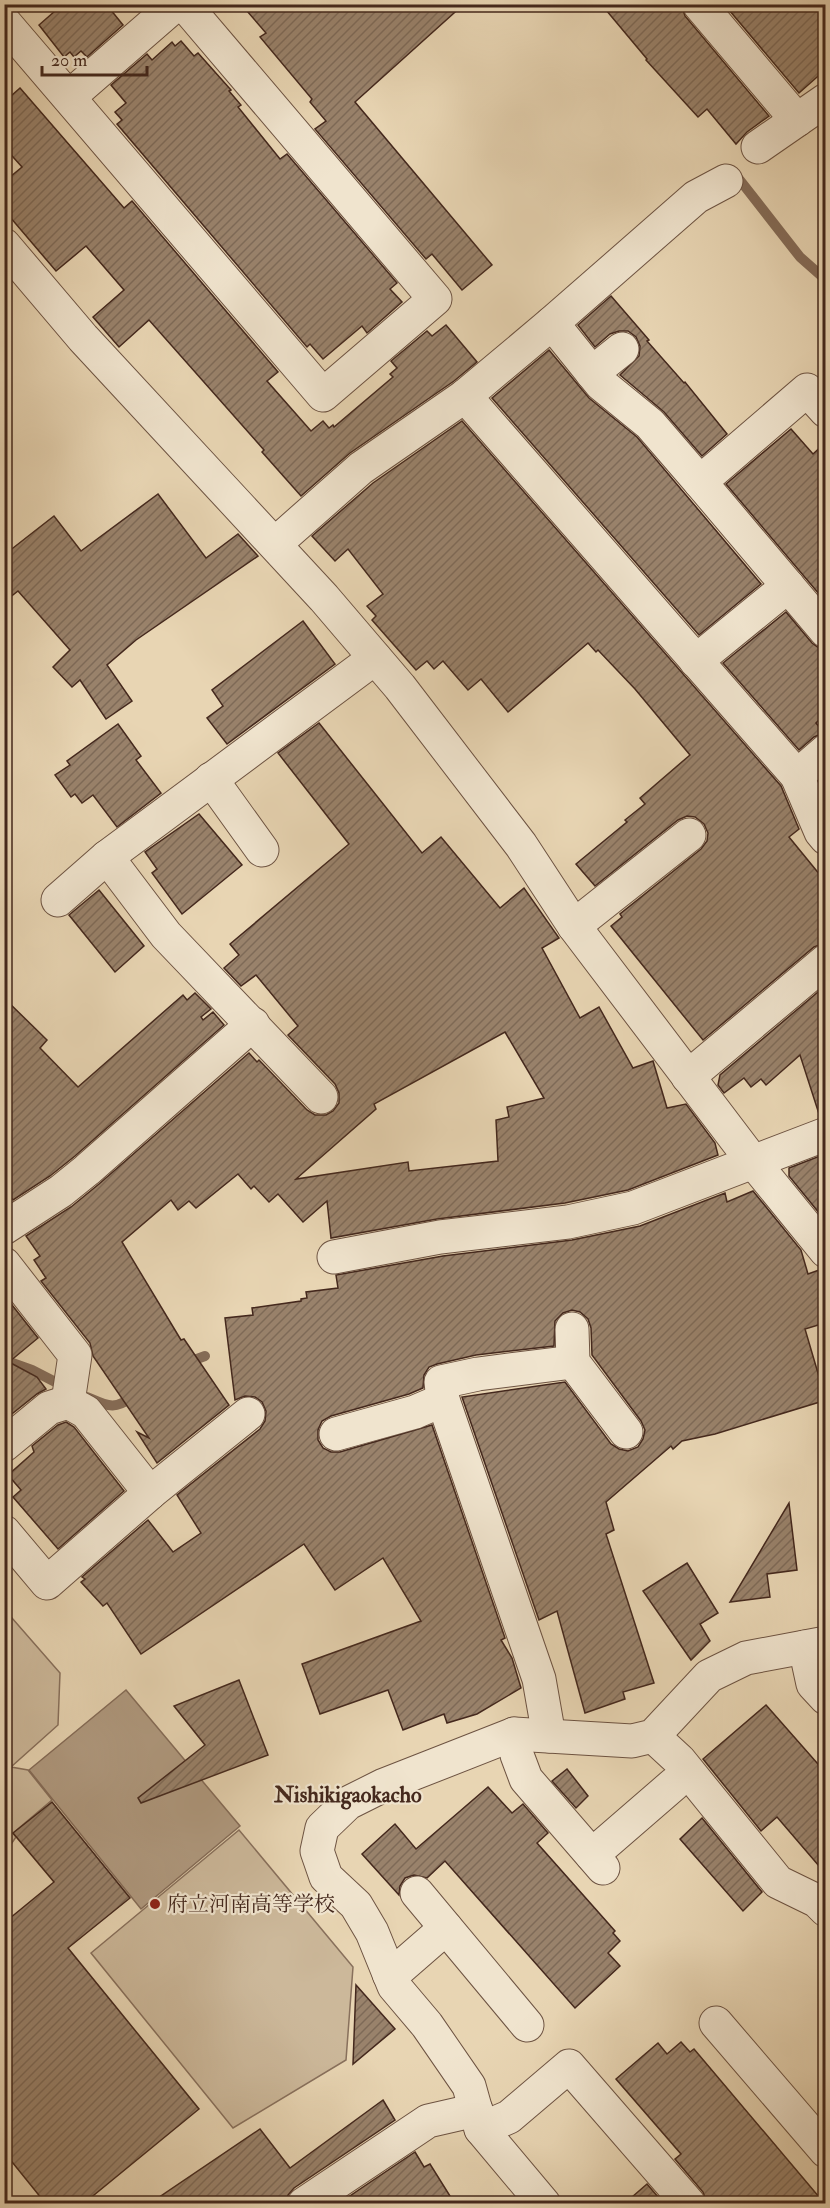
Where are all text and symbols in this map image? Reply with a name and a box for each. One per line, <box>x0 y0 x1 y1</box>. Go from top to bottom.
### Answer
scale bar <box>42 39 147 77</box>
text: 20 m <box>51 49 87 72</box>
district label: Nishikigaokacho <box>273 1781 422 1810</box>
place label: 府立河南高等学校 <box>167 1891 335 1918</box>
marker: 府立河南高等学校 <box>148 1897 162 1911</box>

